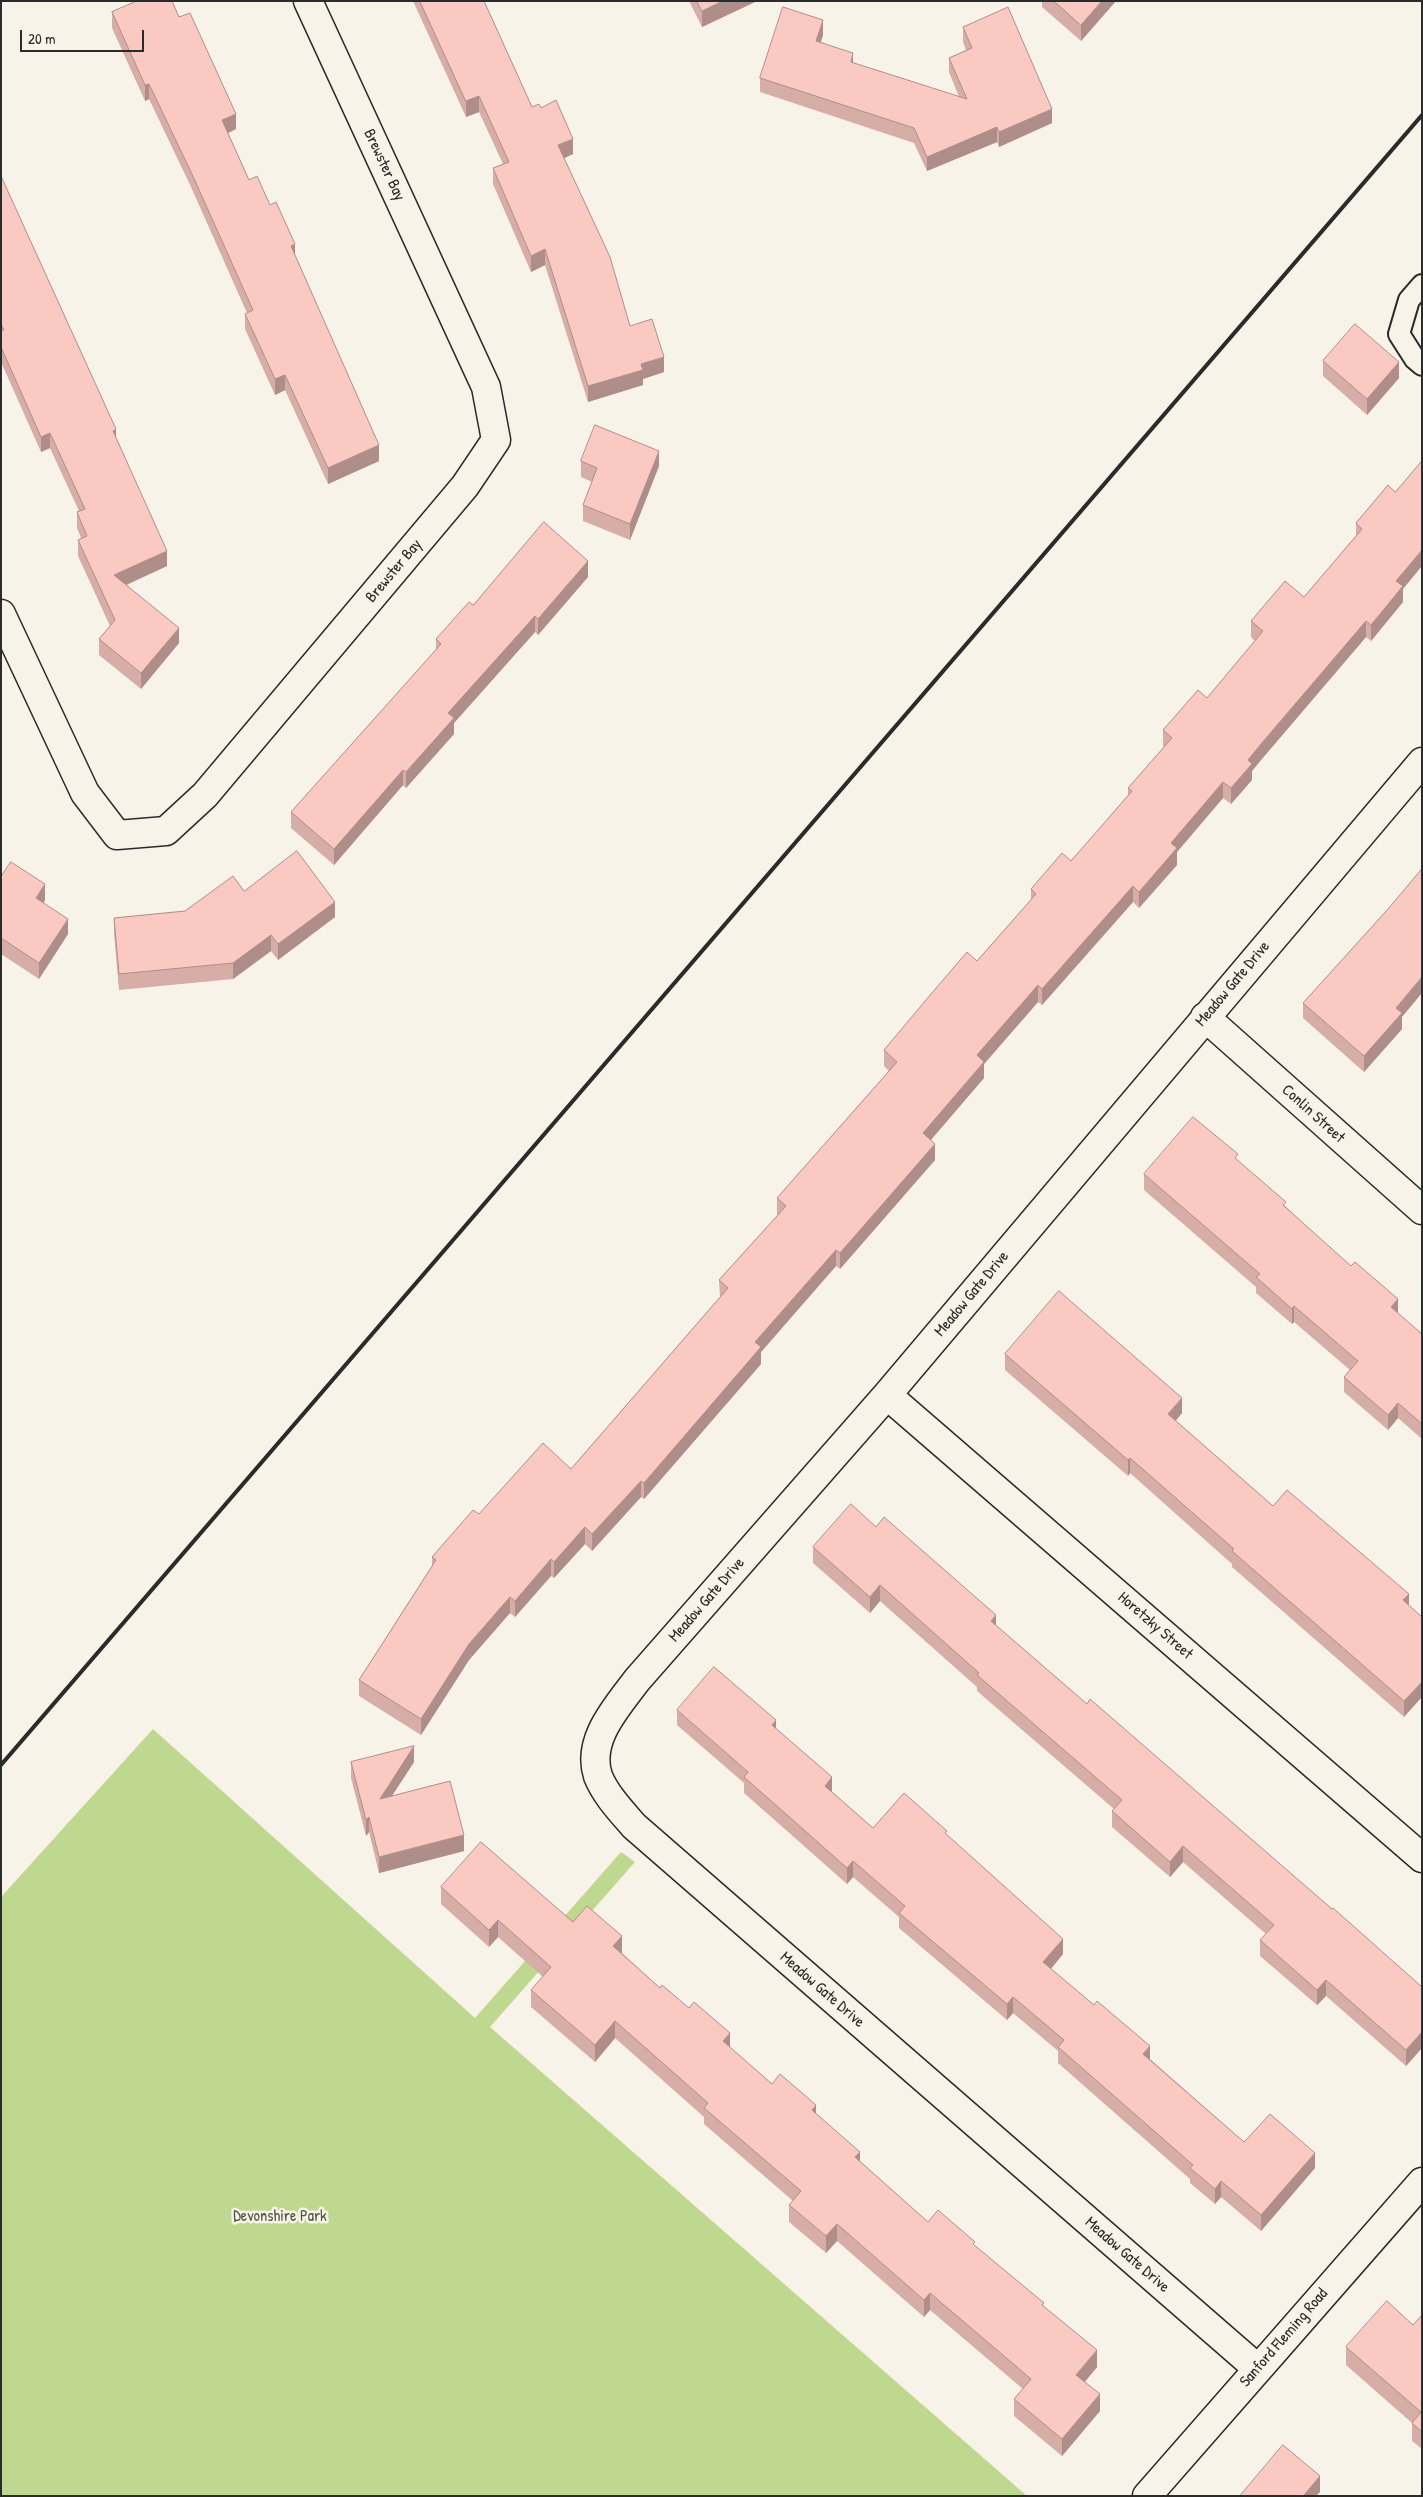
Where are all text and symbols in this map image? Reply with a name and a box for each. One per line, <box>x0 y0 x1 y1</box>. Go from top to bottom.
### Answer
scale bar <box>22 20 146 52</box>
text: 20 m <box>28 28 55 49</box>
street label: Brewster Bay <box>359 126 409 204</box>
street label: Brewster Bay <box>362 535 426 607</box>
street label: Meadow Gate Drive <box>1192 937 1274 1031</box>
street label: Conlin Street <box>1277 1081 1349 1147</box>
street label: Meadow Gate Drive <box>931 1247 1013 1341</box>
street label: Meadow Gate Drive <box>665 1554 749 1646</box>
street label: Horetzky Street <box>1114 1588 1196 1664</box>
street label: Meadow Gate Drive <box>776 1948 868 2032</box>
park label: Devonshire Park <box>233 2207 327 2227</box>
street label: Meadow Gate Drive <box>1081 2213 1173 2297</box>
street label: Sanford Fleming Road <box>1236 2285 1332 2391</box>

